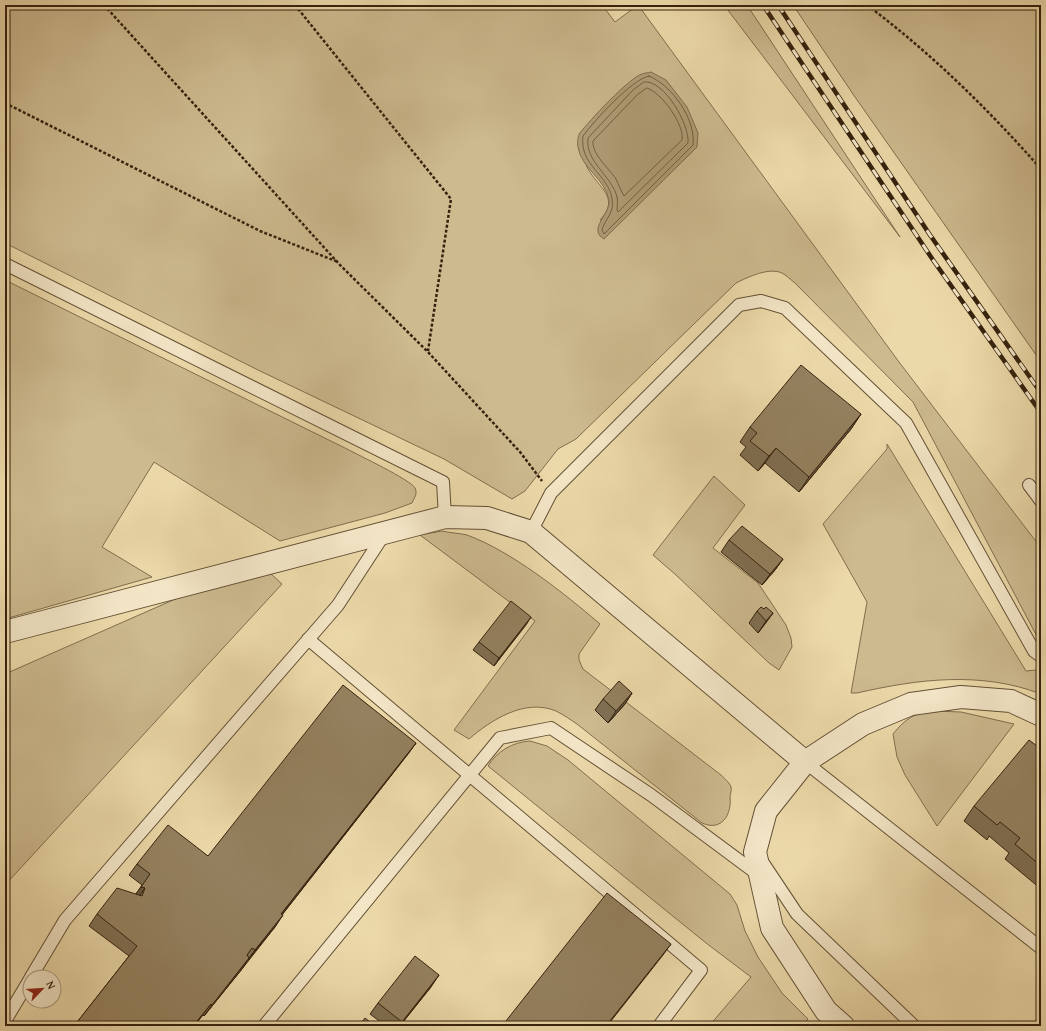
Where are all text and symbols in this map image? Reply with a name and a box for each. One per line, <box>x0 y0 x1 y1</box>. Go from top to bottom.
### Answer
north arrow <box>22 969 62 1009</box>
text: N <box>42 978 60 992</box>

